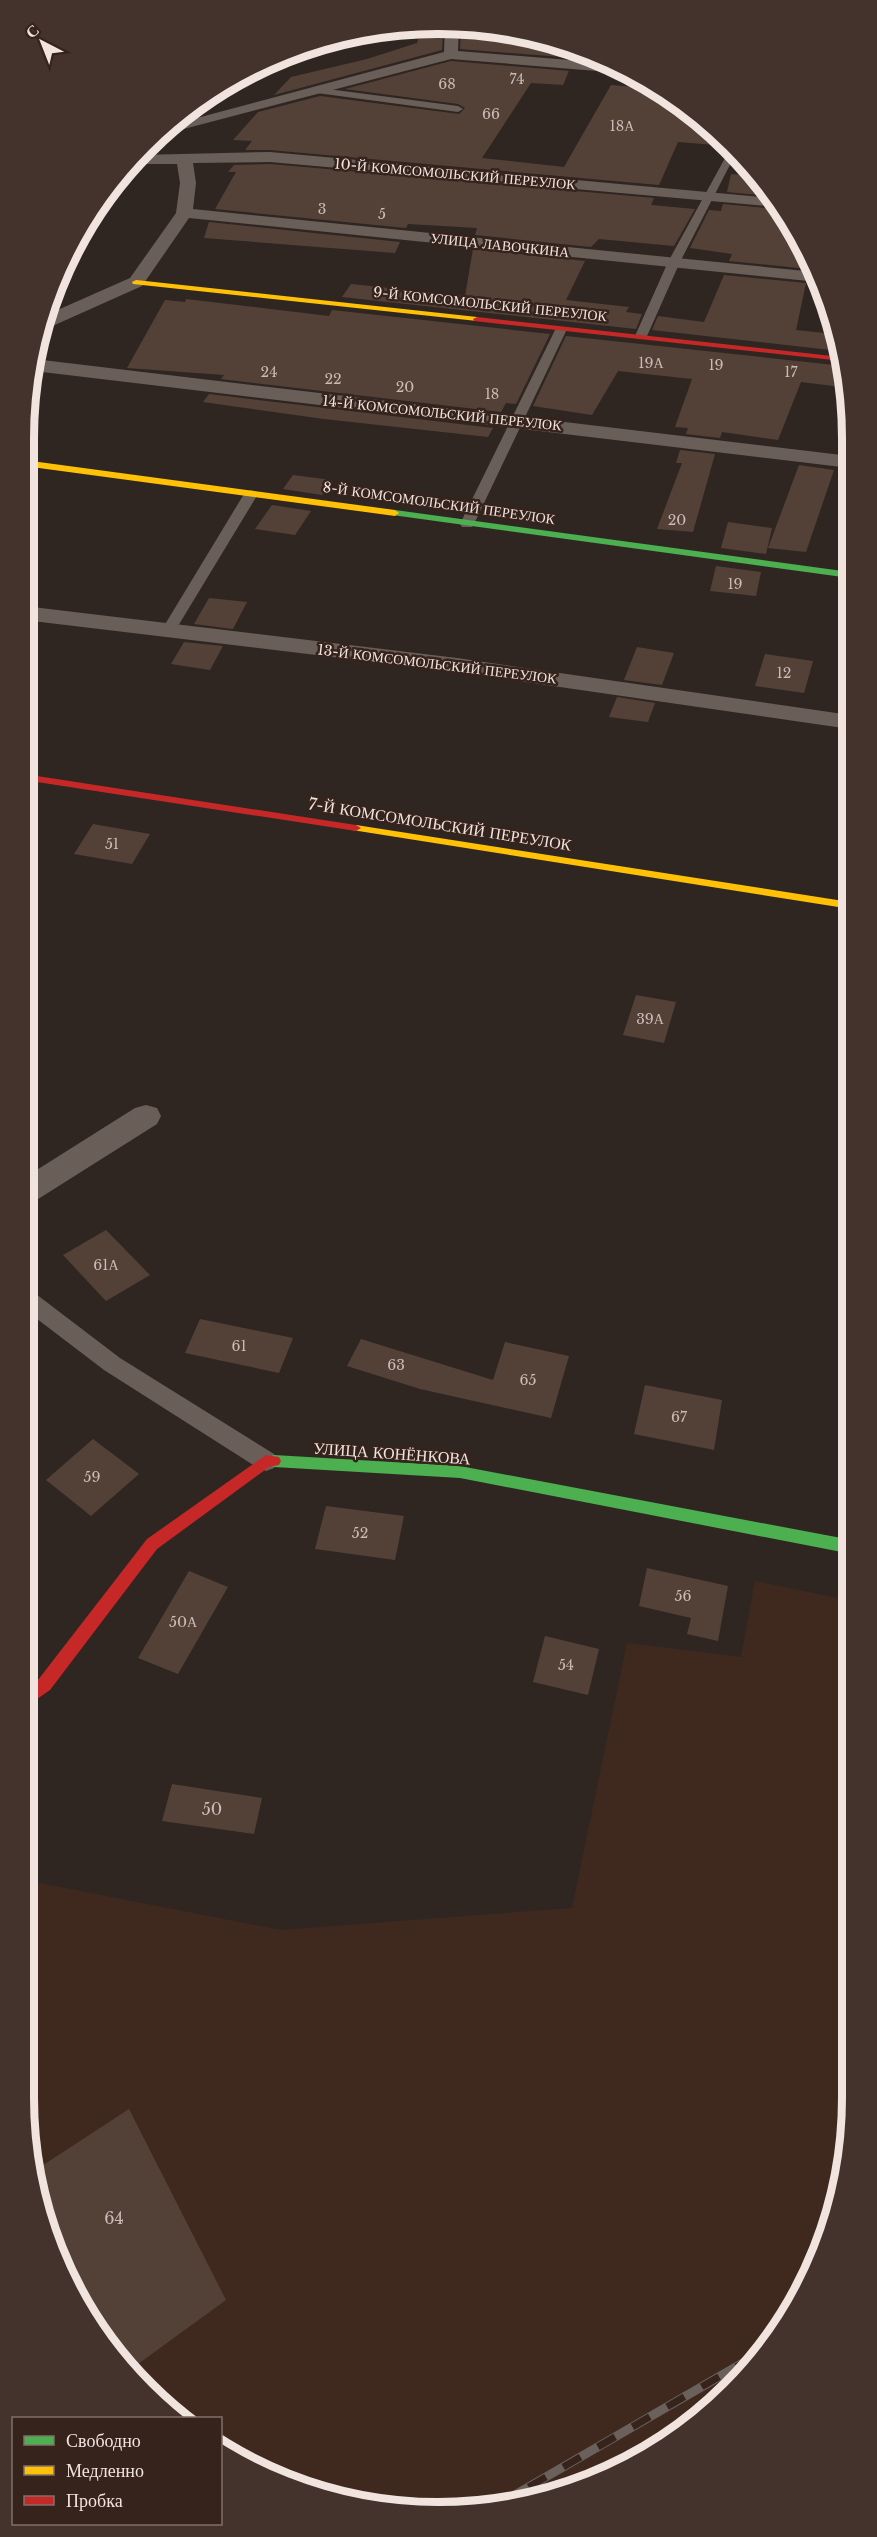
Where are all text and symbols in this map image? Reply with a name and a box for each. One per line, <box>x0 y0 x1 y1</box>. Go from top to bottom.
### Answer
north arrow <box>12 12 72 72</box>
text: С <box>21 20 43 42</box>
house number: 74 <box>510 70 524 88</box>
house number: 68 <box>438 75 456 93</box>
house number: 66 <box>482 105 500 123</box>
house number: 18А <box>610 117 635 135</box>
street label: 10-Й КОМСОМОЛЬСКИЙ ПЕРЕУЛОК <box>334 154 577 194</box>
house number: 3 <box>318 200 326 218</box>
house number: 5 <box>378 205 386 223</box>
street label: УЛИЦА ЛАВОЧКИНА <box>430 229 571 261</box>
street label: 9-Й КОМСОМОЛЬСКИЙ ПЕРЕУЛОК <box>372 283 608 325</box>
house number: 19А <box>638 354 665 372</box>
house number: 19 <box>708 356 724 374</box>
house number: 24 <box>261 363 277 381</box>
house number: 17 <box>784 363 799 381</box>
house number: 22 <box>324 370 342 388</box>
house number: 20 <box>396 378 414 396</box>
house number: 18 <box>485 385 499 403</box>
street label: 14-Й КОМСОМОЛЬСКИЙ ПЕРЕУЛОК <box>322 391 563 435</box>
street label: 8-Й КОМСОМОЛЬСКИЙ ПЕРЕУЛОК <box>322 478 557 528</box>
house number: 20 <box>668 511 686 529</box>
house number: 19 <box>727 575 743 593</box>
street label: 13-Й КОМСОМОЛЬСКИЙ ПЕРЕУЛОК <box>316 640 558 688</box>
house number: 12 <box>777 664 791 682</box>
street label: 7-Й КОМСОМОЛЬСКИЙ ПЕРЕУЛОК <box>307 793 573 855</box>
house number: 51 <box>105 835 119 853</box>
house number: 39А <box>636 1010 665 1028</box>
house number: 61А <box>93 1256 120 1274</box>
house number: 61 <box>231 1337 247 1355</box>
house number: 63 <box>387 1356 405 1374</box>
house number: 65 <box>520 1371 537 1389</box>
house number: 67 <box>671 1408 688 1426</box>
street label: УЛИЦА КОНЁНКОВА <box>313 1438 472 1468</box>
house number: 59 <box>84 1468 100 1486</box>
house number: 52 <box>352 1524 368 1542</box>
house number: 56 <box>675 1587 691 1605</box>
house number: 50А <box>169 1613 198 1631</box>
house number: 54 <box>558 1656 574 1674</box>
house number: 50 <box>202 1799 222 1819</box>
house number: 64 <box>104 2208 124 2228</box>
legend <box>12 2417 222 2525</box>
text: Свободно <box>66 2430 141 2452</box>
text: Медленно <box>66 2460 144 2482</box>
text: Пробка <box>66 2490 123 2512</box>

